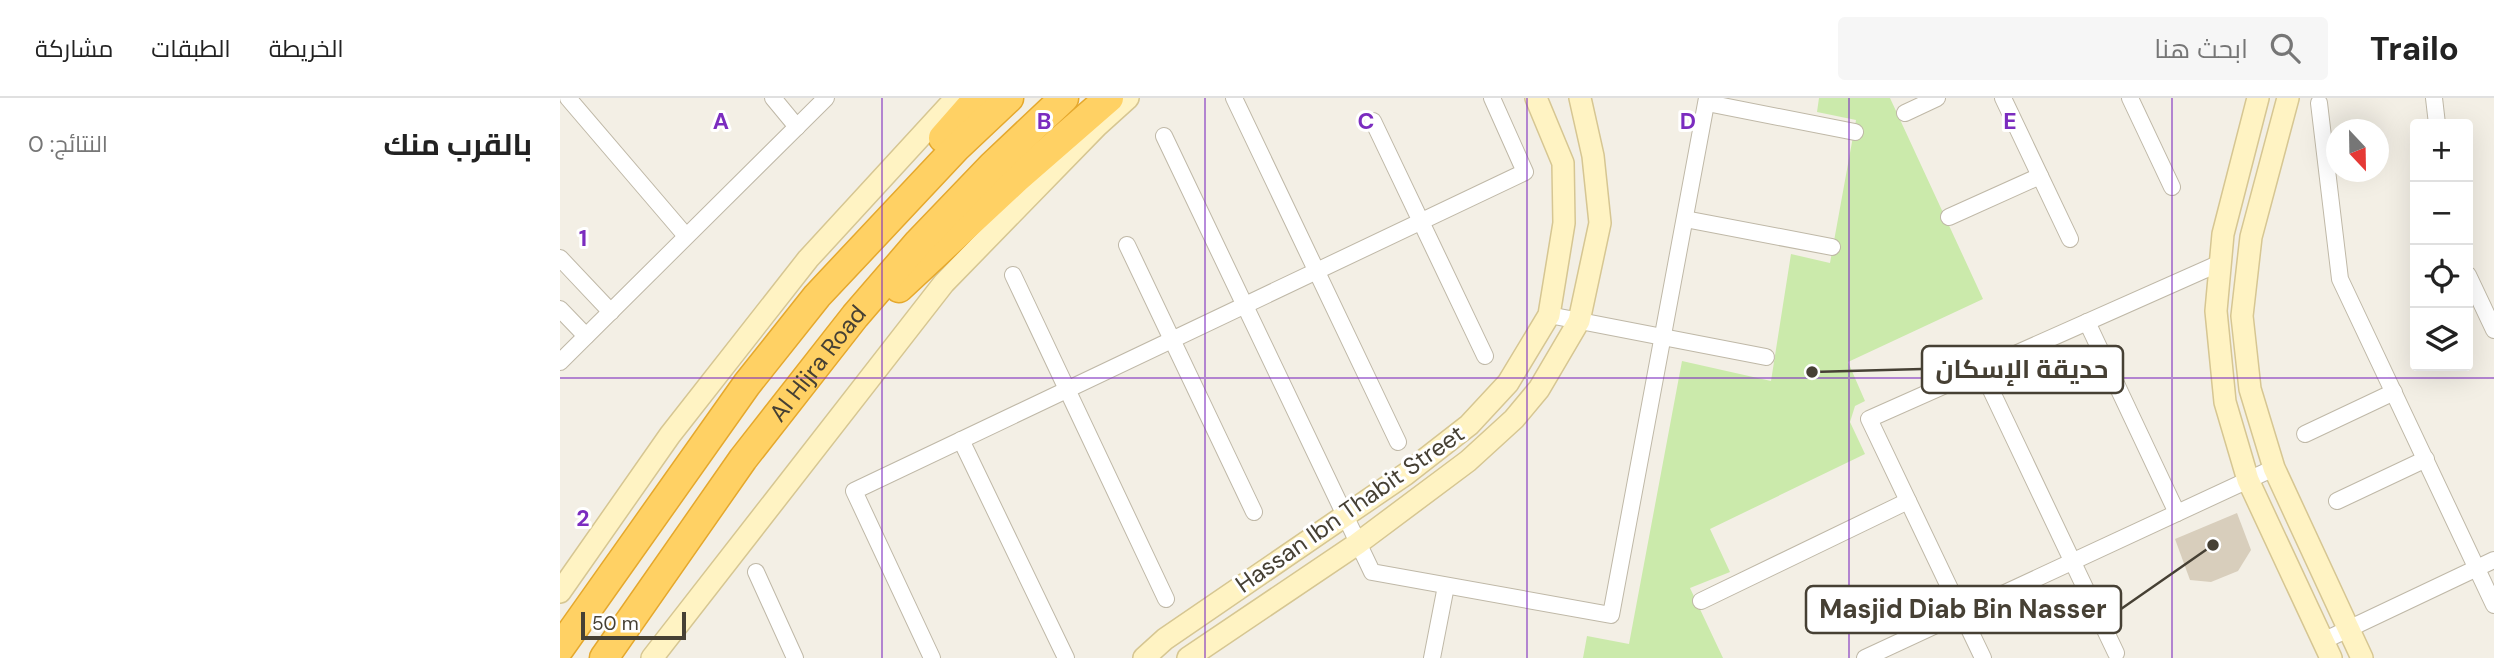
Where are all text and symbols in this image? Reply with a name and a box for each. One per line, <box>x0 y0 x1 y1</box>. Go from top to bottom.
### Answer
search box <box>1838 17 2328 80</box>
text: Trailo <box>2370 27 2459 70</box>
icon: search <box>2266 29 2304 67</box>
text: ابحث هنا <box>2154 32 2248 66</box>
text: مشاركة <box>35 33 113 64</box>
text: الطبقات <box>151 33 231 64</box>
text: الخريطة <box>269 33 344 64</box>
text: A <box>713 106 729 136</box>
text: B <box>1037 106 1051 136</box>
text: C <box>1358 106 1374 136</box>
text: D <box>1680 106 1696 136</box>
text: E <box>2003 106 2017 136</box>
north arrow <box>2326 119 2389 182</box>
map controls <box>2410 119 2473 371</box>
button: + <box>2410 119 2473 182</box>
text: بالقرب منك <box>383 125 532 164</box>
text: النتائج: 0 <box>28 129 108 159</box>
button: − <box>2410 182 2473 245</box>
text: 1 <box>579 223 587 253</box>
button: locate <box>2410 245 2473 308</box>
street label: Al Hijra Road <box>762 298 873 428</box>
button: layers <box>2410 308 2473 371</box>
callout: حديقة الإسكان <box>1922 346 2123 393</box>
text: حديقة الإسكان <box>1935 352 2109 386</box>
street label: Hassan Ibn Thabit Street <box>1229 418 1470 599</box>
text: 2 <box>576 503 590 533</box>
callout: Masjid Diab Bin Nasser <box>1806 586 2121 633</box>
text: Masjid Diab Bin Nasser <box>1819 592 2107 626</box>
scale bar <box>581 609 686 641</box>
text: 50 m <box>592 611 639 636</box>

